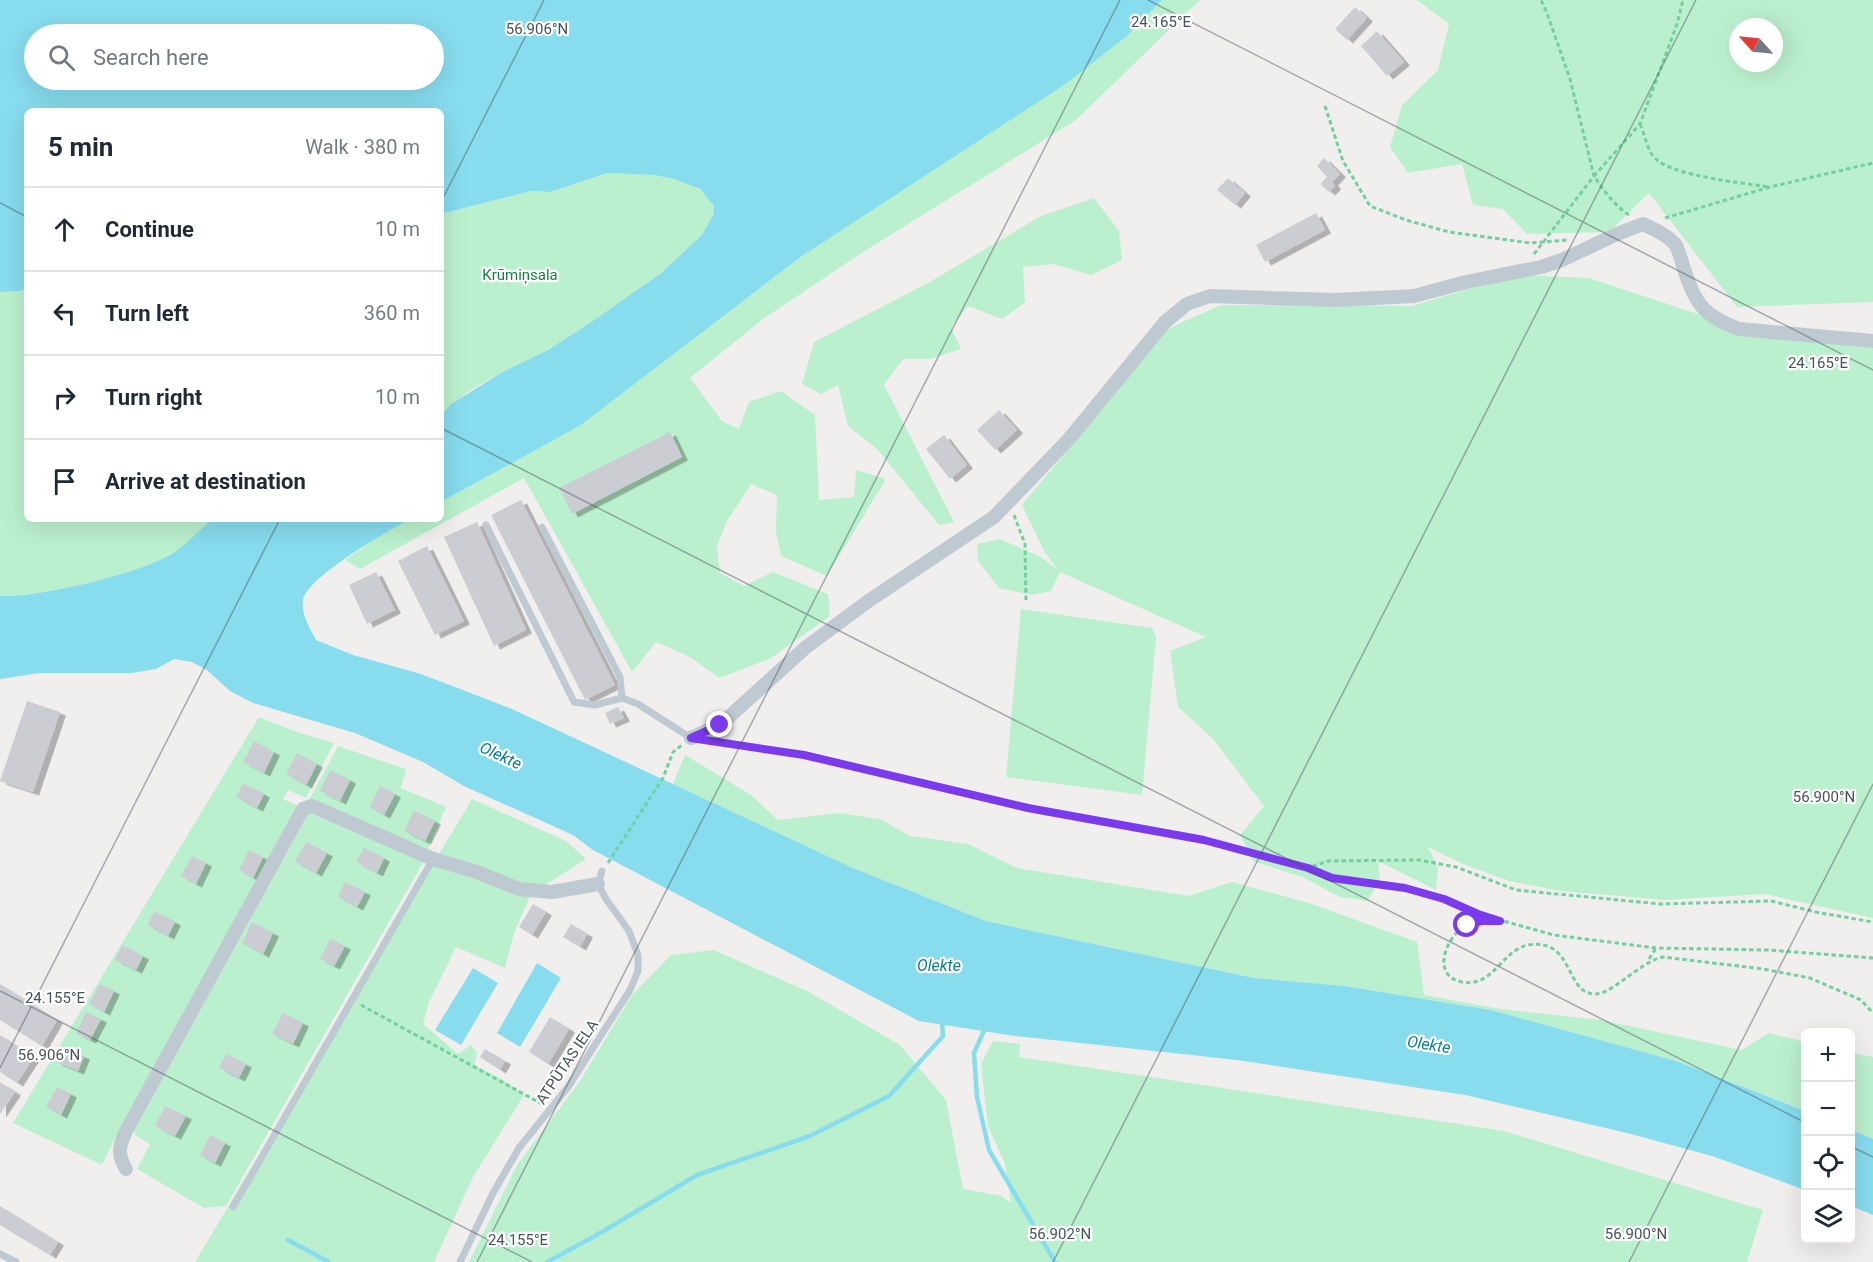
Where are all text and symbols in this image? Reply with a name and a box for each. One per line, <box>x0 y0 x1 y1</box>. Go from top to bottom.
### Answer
text: 24.165°E <box>1131 13 1192 31</box>
north arrow <box>1729 18 1783 72</box>
text: 56.906°N <box>506 20 568 38</box>
search box <box>24 24 444 90</box>
icon: search <box>45 41 78 74</box>
text: Search here <box>93 45 209 70</box>
text: 5 min <box>48 132 113 162</box>
text: Walk · 380 m <box>305 135 420 159</box>
icon: ahead <box>48 213 81 246</box>
text: Continue <box>105 217 194 242</box>
text: 10 m <box>375 217 420 241</box>
park label: Krūmiņsala <box>482 266 558 284</box>
icon: left <box>48 297 81 330</box>
text: Turn left <box>105 301 189 326</box>
text: 360 m <box>364 301 420 325</box>
text: 24.165°E <box>1788 354 1849 372</box>
icon: right <box>48 381 81 414</box>
text: Turn right <box>105 385 202 410</box>
text: 10 m <box>375 385 420 409</box>
icon: arrive <box>48 465 81 498</box>
text: Arrive at destination <box>105 469 306 494</box>
route end <box>706 711 732 737</box>
water label: Olekte <box>477 738 525 773</box>
text: 56.900°N <box>1793 788 1855 806</box>
route start <box>1453 911 1479 937</box>
water label: Olekte <box>917 956 961 975</box>
text: 24.155°E <box>25 989 86 1007</box>
street label: ATPŪTAS IELA <box>532 1016 602 1108</box>
map controls <box>1801 1028 1855 1244</box>
button: + <box>1801 1028 1855 1082</box>
water label: Olekte <box>1406 1032 1452 1057</box>
text: 56.906°N <box>18 1046 80 1064</box>
button: − <box>1801 1082 1855 1136</box>
button: locate <box>1801 1136 1855 1190</box>
button: layers <box>1801 1190 1855 1244</box>
text: 56.902°N <box>1029 1225 1091 1243</box>
text: 56.900°N <box>1605 1225 1667 1243</box>
text: 24.155°E <box>488 1231 549 1249</box>

